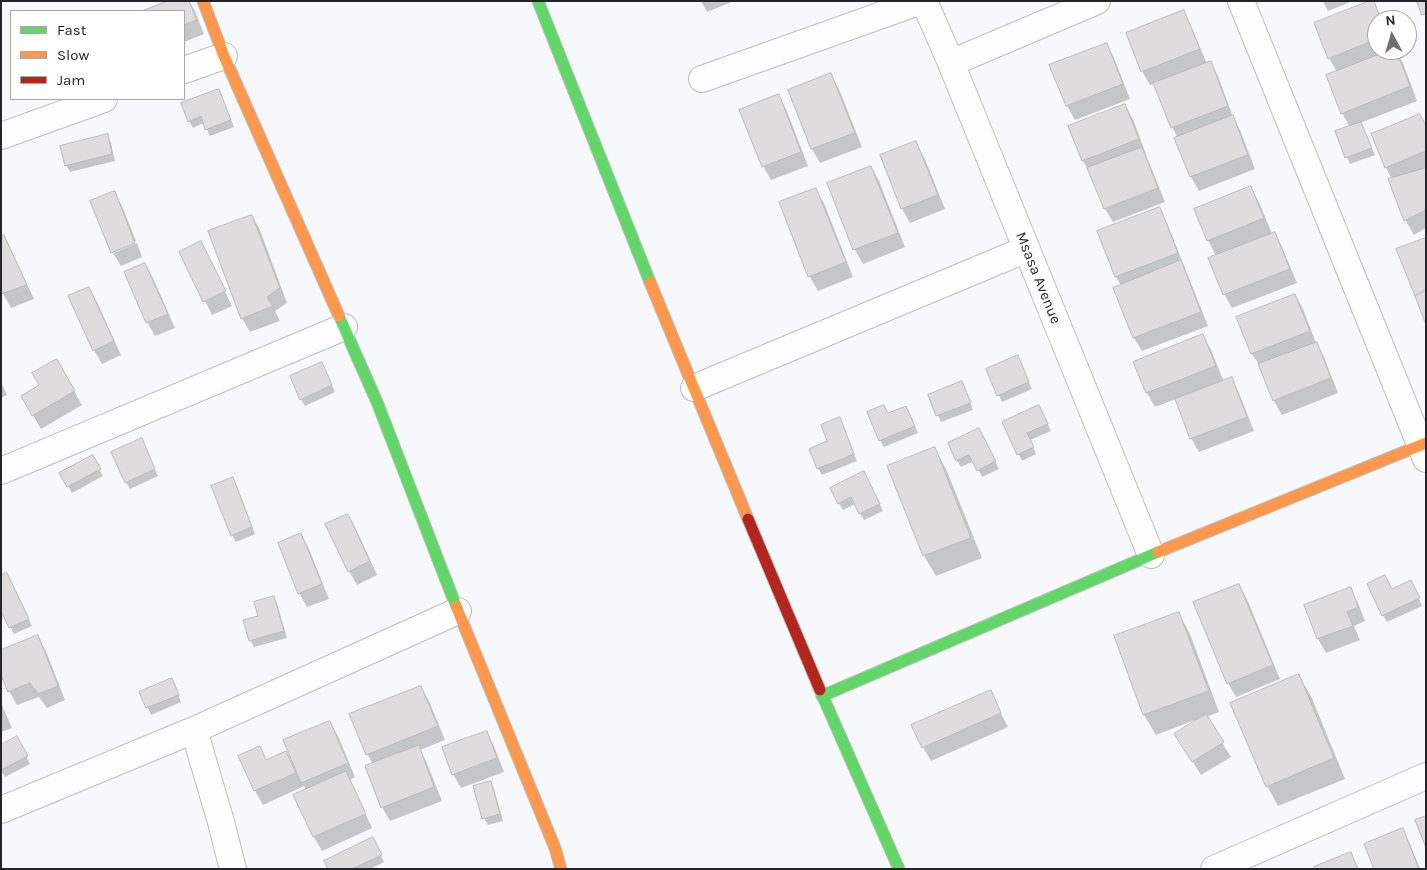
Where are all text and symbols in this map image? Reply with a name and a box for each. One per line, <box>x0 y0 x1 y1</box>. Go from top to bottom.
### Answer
legend <box>10 10 185 100</box>
north arrow <box>1367 10 1417 60</box>
text: N <box>1385 12 1396 30</box>
text: Fast <box>57 21 86 39</box>
text: Slow <box>57 46 89 64</box>
text: Jam <box>57 71 85 89</box>
street label: Msasa Avenue <box>1011 229 1065 327</box>

